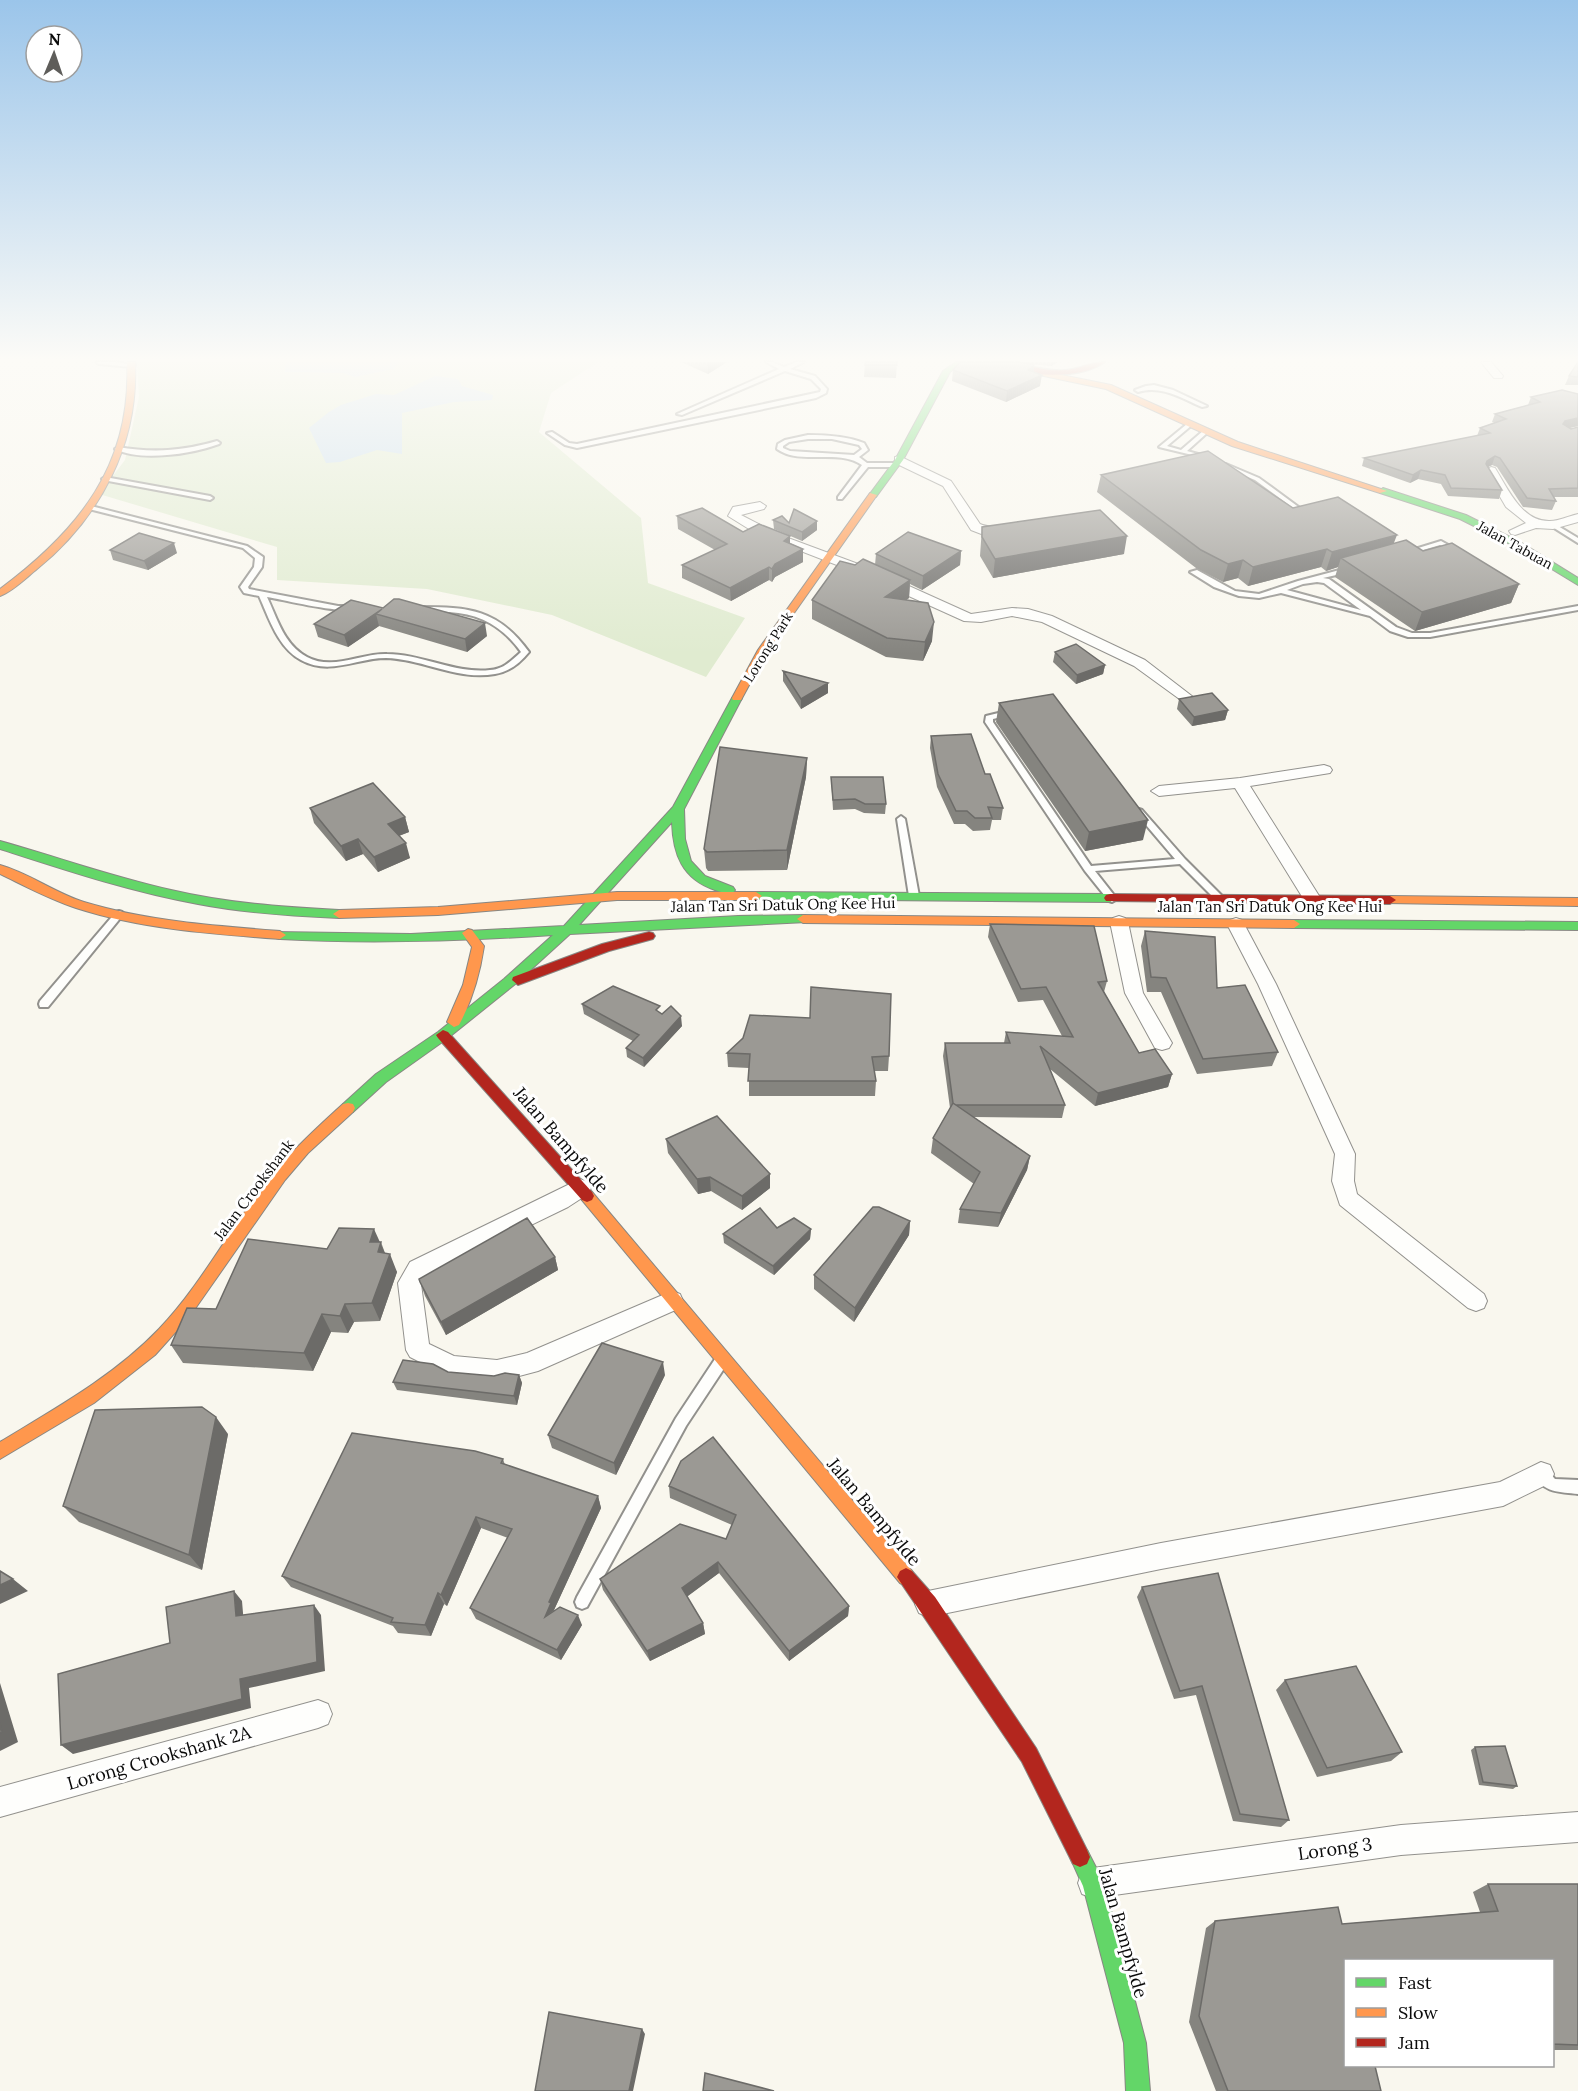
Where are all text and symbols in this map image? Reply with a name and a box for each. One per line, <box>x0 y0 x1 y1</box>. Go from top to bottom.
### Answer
north arrow <box>24 24 84 84</box>
text: N <box>48 29 61 49</box>
street label: Jalan Tabuan <box>1473 516 1556 573</box>
street label: Lorong Park <box>739 608 797 685</box>
street label: Jalan Tan Sri Datuk Ong Kee Hui <box>670 893 895 916</box>
street label: Jalan Tan Sri Datuk Ong Kee Hui <box>1157 897 1382 916</box>
street label: Jalan Bampfylde <box>508 1081 614 1198</box>
street label: Jalan Crookshank <box>209 1136 298 1245</box>
street label: Jalan Bampfylde <box>822 1452 926 1571</box>
street label: Lorong Crookshank 2A <box>64 1720 254 1795</box>
street label: Lorong 3 <box>1296 1832 1374 1865</box>
street label: Jalan Bampfylde <box>1094 1864 1153 2001</box>
legend <box>1344 1959 1554 2067</box>
text: Fast <box>1398 1971 1432 1994</box>
text: Slow <box>1398 2001 1438 2024</box>
text: Jam <box>1397 2031 1430 2054</box>

